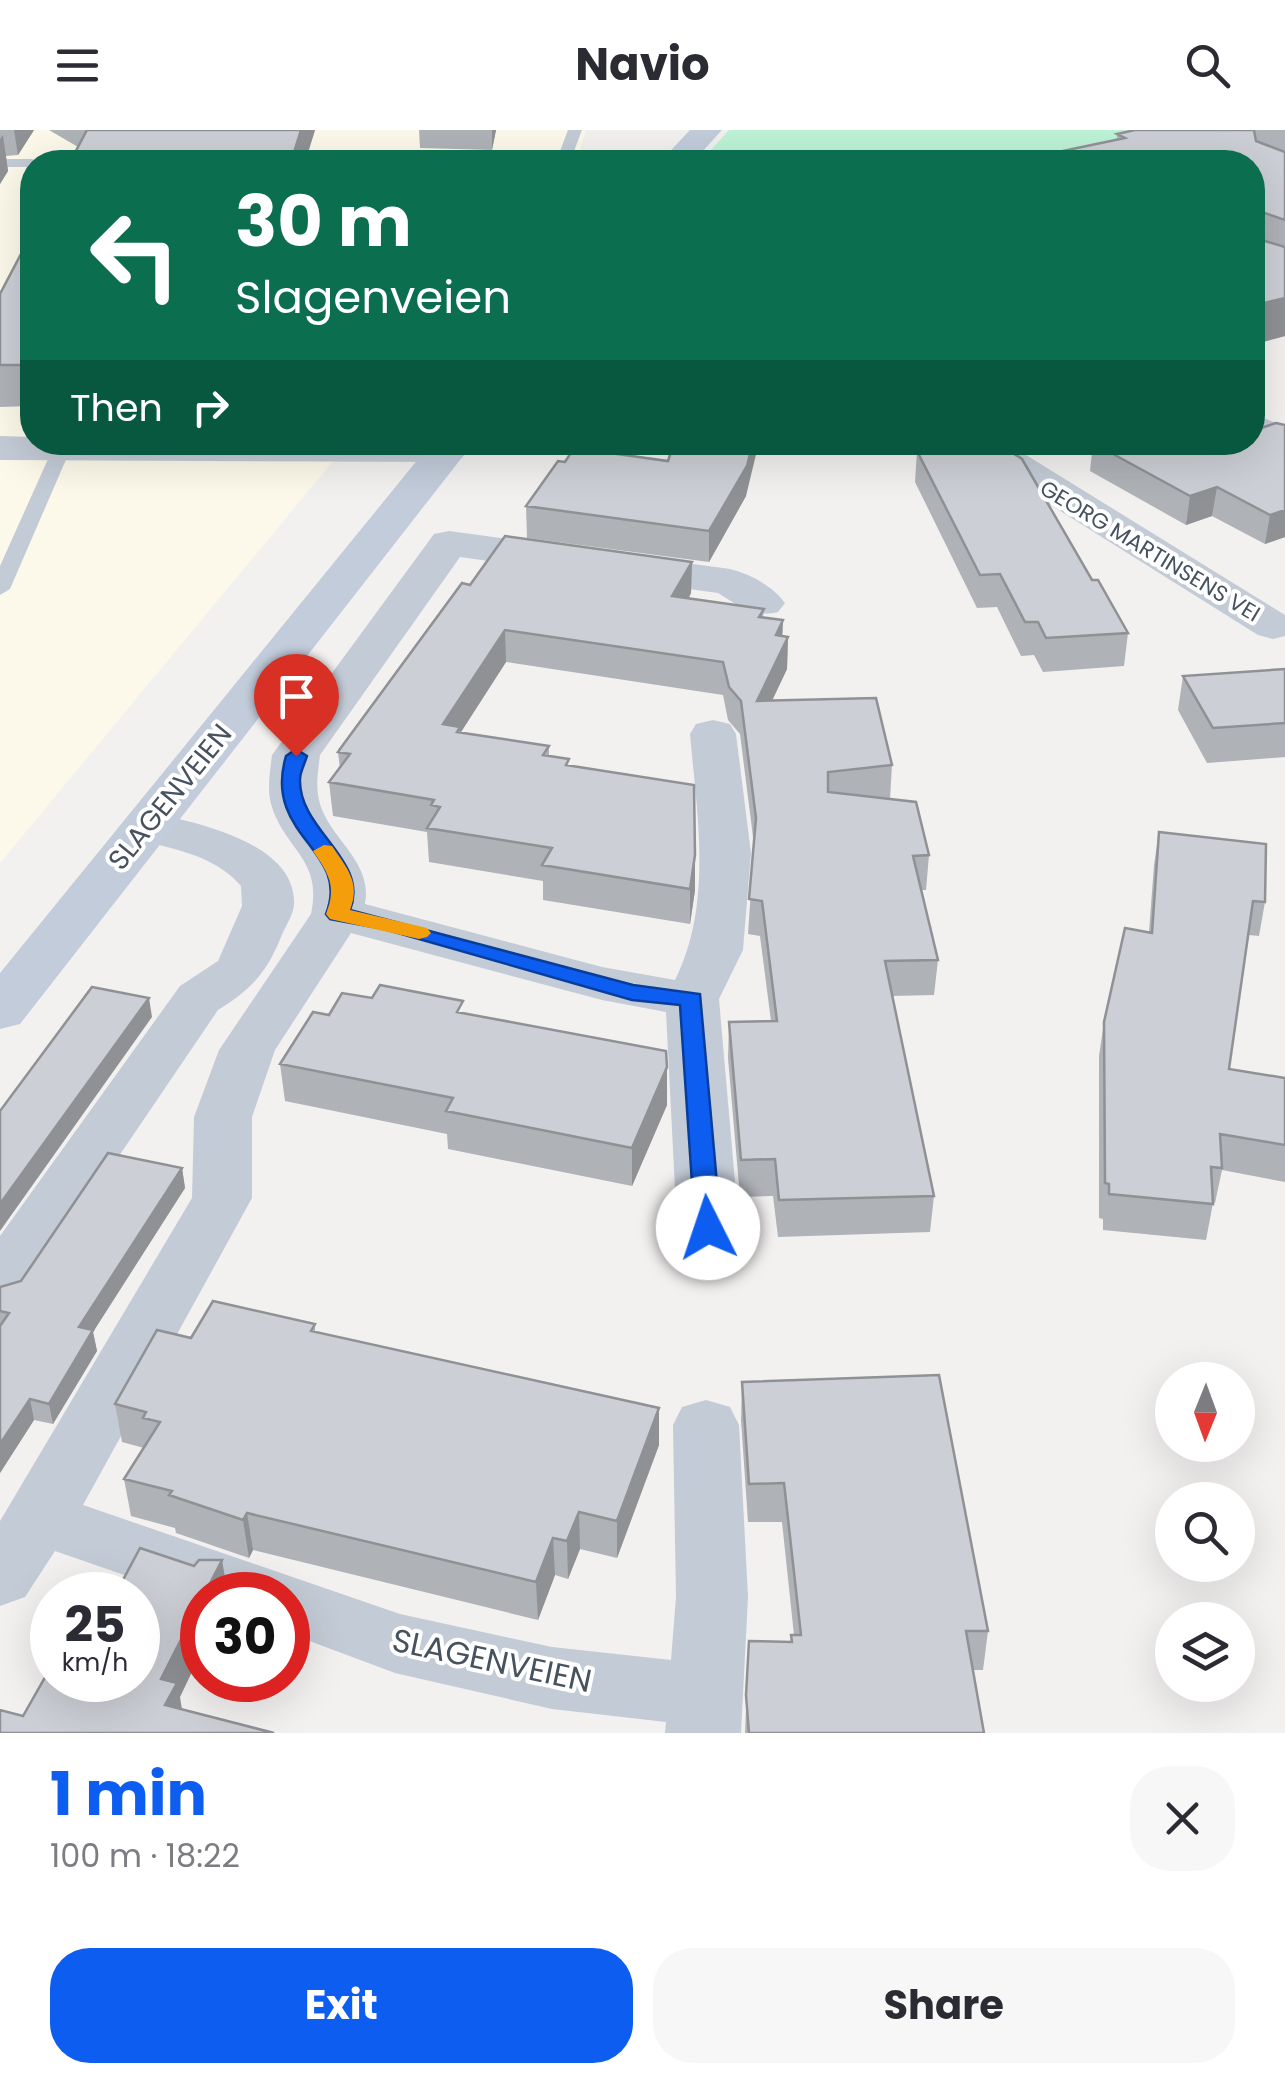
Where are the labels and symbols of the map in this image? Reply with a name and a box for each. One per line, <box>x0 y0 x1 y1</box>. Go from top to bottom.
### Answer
street label: GEORG MARTINSENS VEI <box>1034 473 1266 629</box>
pin <box>254 654 339 757</box>
street label: SLAGENVEIEN <box>99 716 241 878</box>
position arrow <box>656 1176 760 1280</box>
north arrow <box>1155 1362 1255 1462</box>
speed limit sign: 30 <box>180 1572 310 1702</box>
street label: SLAGENVEIEN <box>388 1617 596 1703</box>

